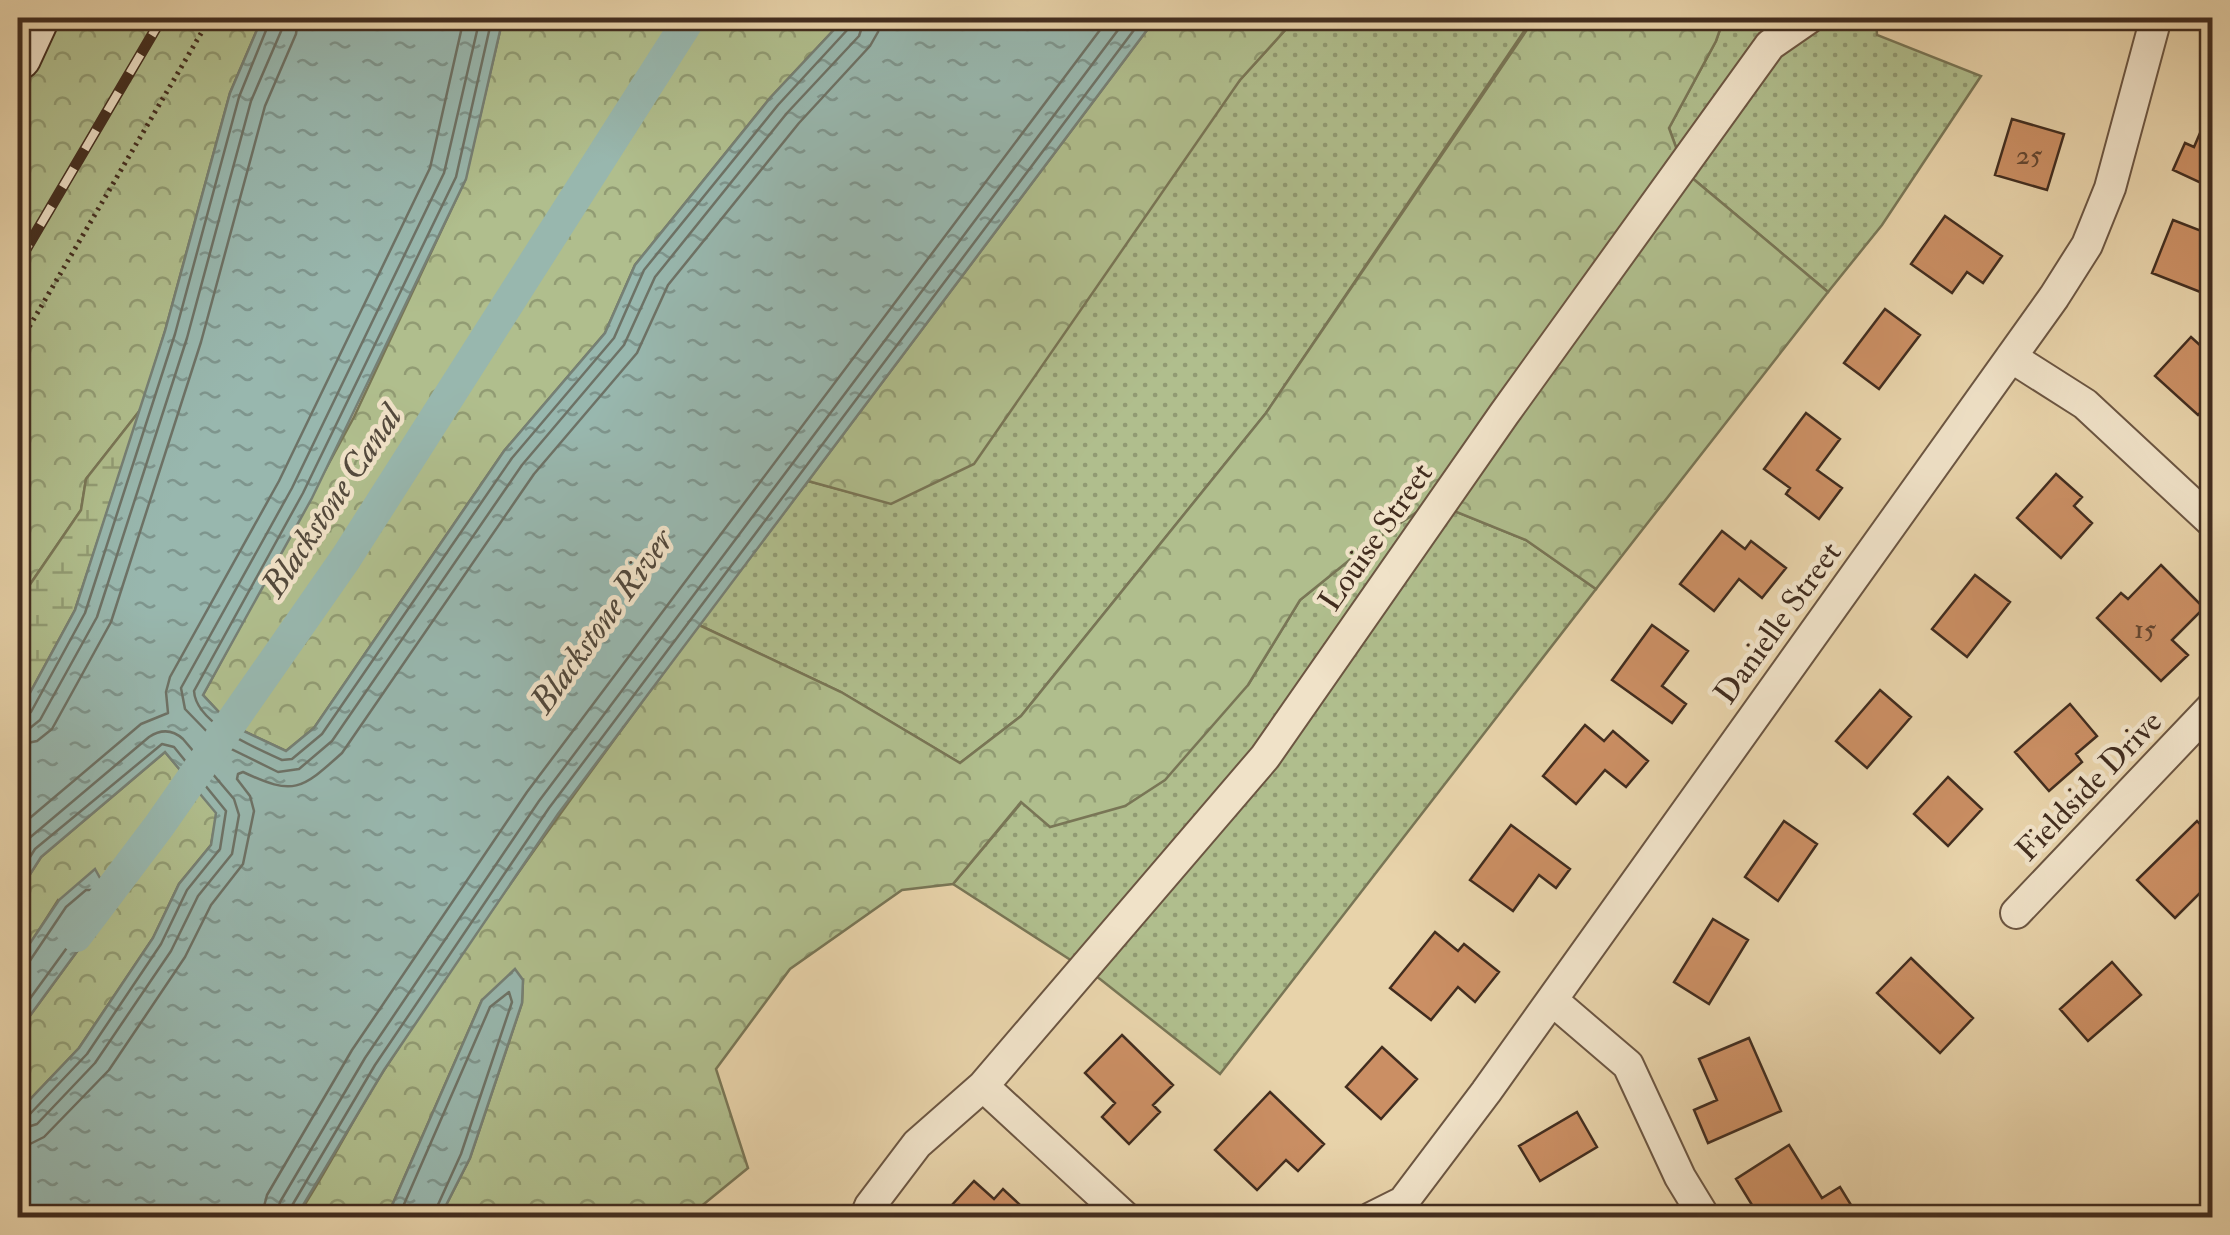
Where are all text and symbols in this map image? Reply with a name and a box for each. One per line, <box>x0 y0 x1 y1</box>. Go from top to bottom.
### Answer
house number: 25 <box>2016 138 2043 173</box>
water label: Blackstone Canal <box>251 395 414 607</box>
street label: Louise Street <box>1310 455 1442 619</box>
water label: Blackstone River <box>519 519 685 723</box>
street label: Danielle Street <box>1706 534 1850 712</box>
house number: 15 <box>2134 612 2157 647</box>
street label: Fieldside Drive <box>2007 702 2171 870</box>

